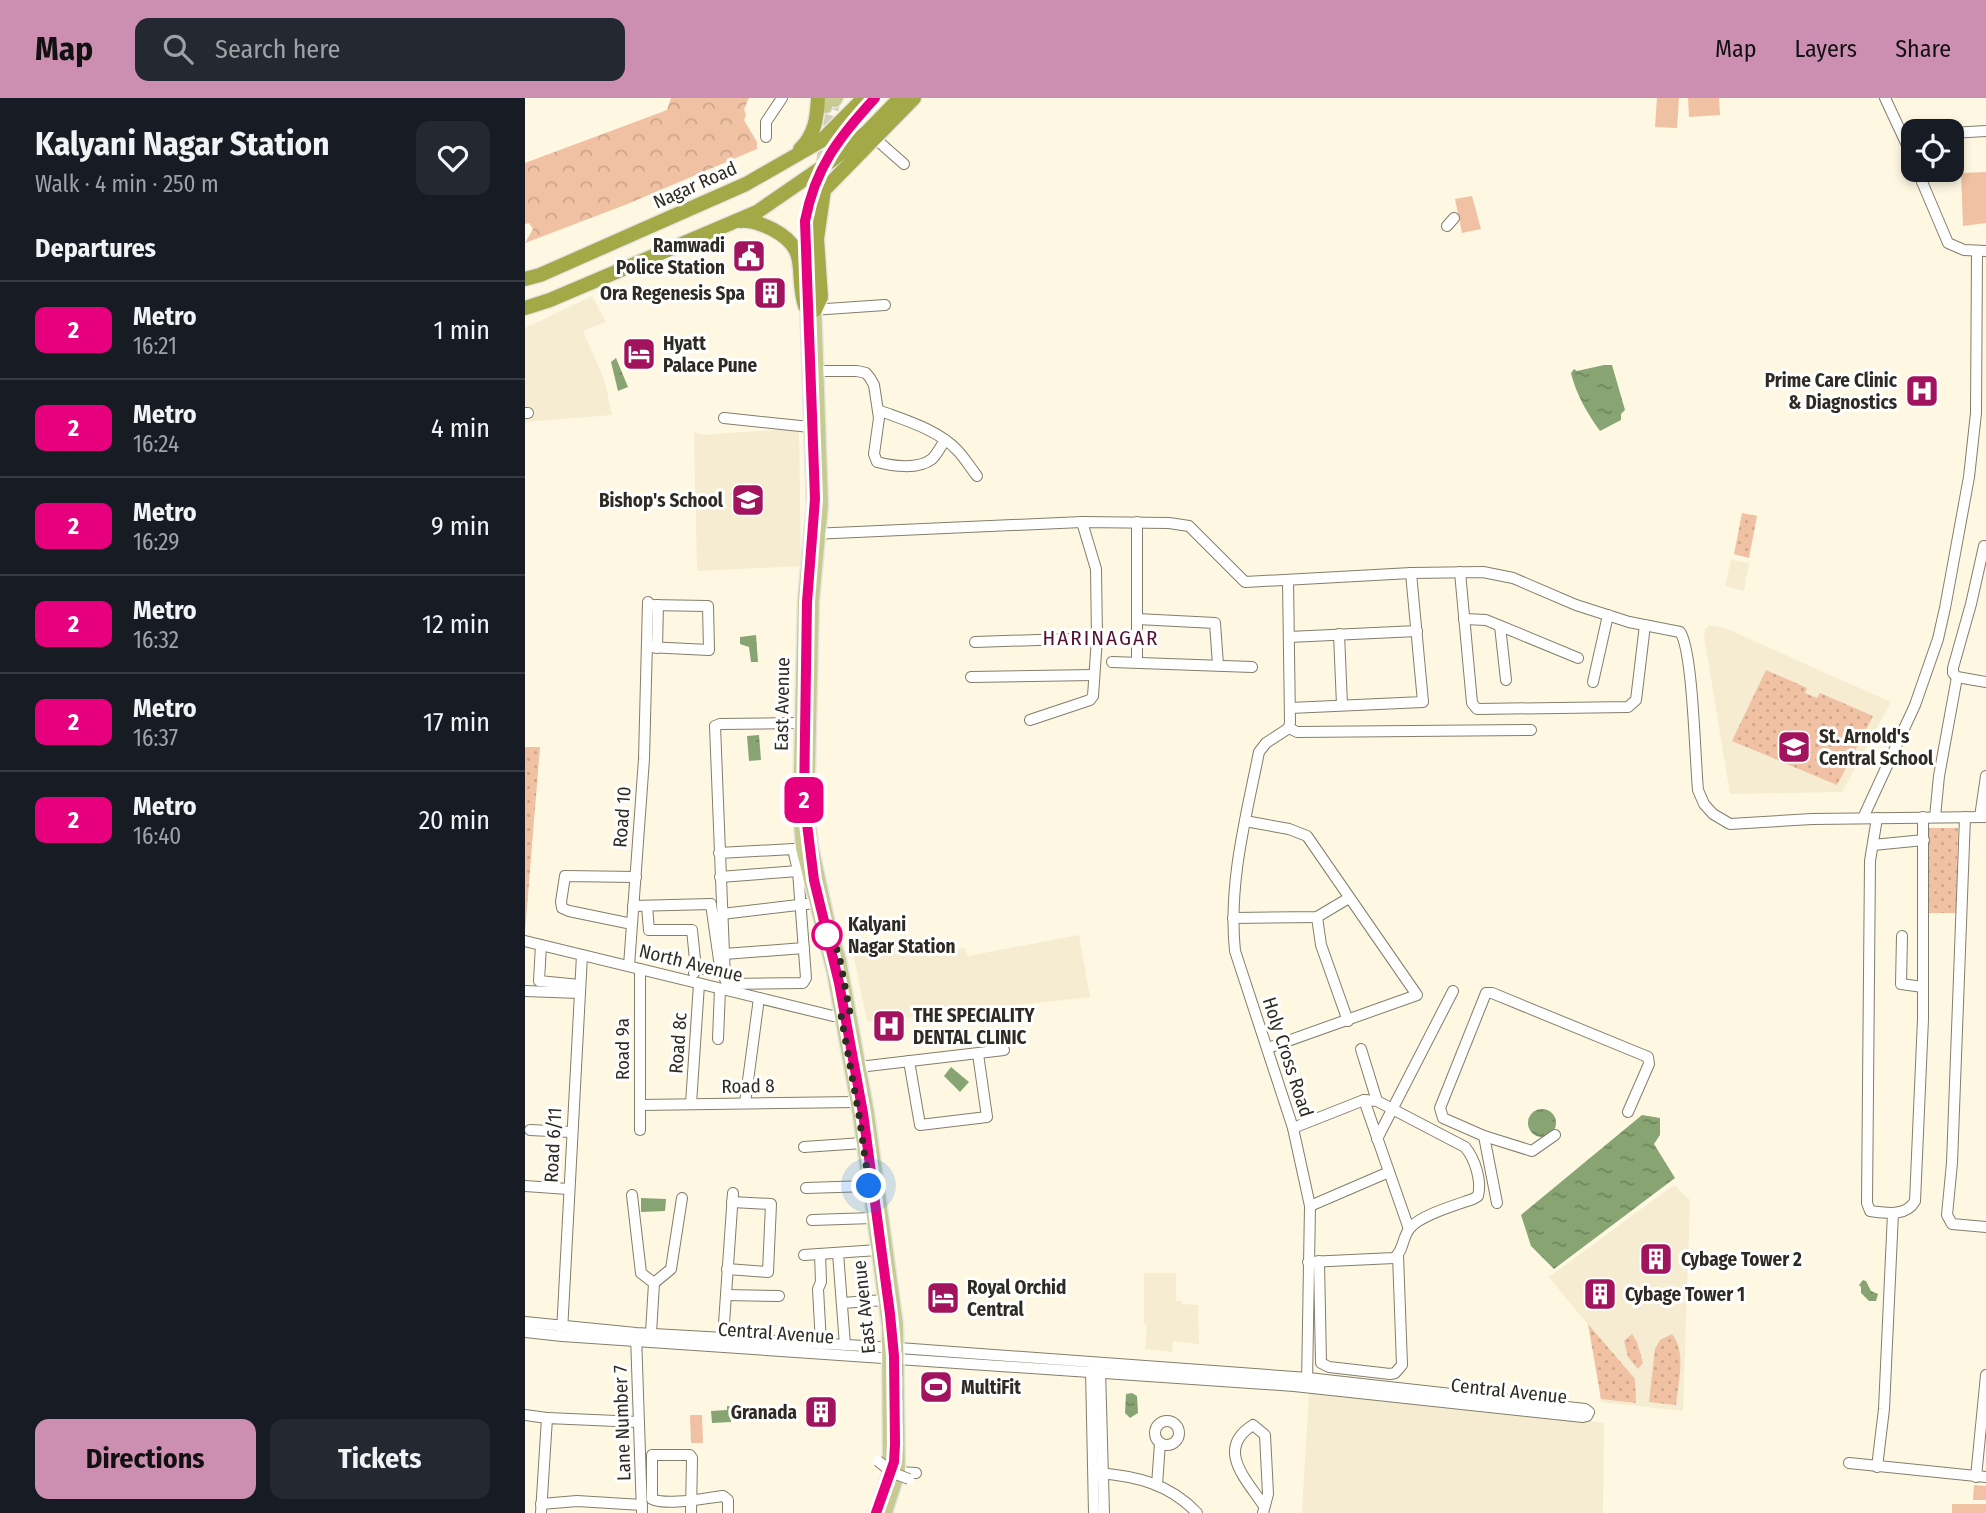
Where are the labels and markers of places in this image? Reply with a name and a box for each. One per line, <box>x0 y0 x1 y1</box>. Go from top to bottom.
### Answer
place label: Ramwadi Police Station <box>616 234 725 279</box>
public building icon: Ramwadi Police Station <box>730 237 768 275</box>
building icon: Ora Regenesis Spa <box>751 274 789 312</box>
place label: Ora Regenesis Spa <box>600 282 745 305</box>
place label: Hyatt Palace Pune <box>663 332 757 377</box>
hotel icon: Hyatt Palace Pune <box>620 335 658 373</box>
place label: Prime Care Clinic & Diagnostics <box>1765 369 1898 414</box>
hospital icon: Prime Care Clinic & Diagnostics <box>1903 372 1941 410</box>
school or university icon: Bishop's School <box>729 481 767 519</box>
place label: Bishop's School <box>599 489 724 512</box>
place label: St. Arnold's Central School <box>1819 725 1934 770</box>
school or university icon: St. Arnold's Central School <box>1775 728 1813 766</box>
place label: Kalyani Nagar Station <box>848 913 956 958</box>
marker: Kalyani Nagar Station <box>812 920 842 950</box>
place label: THE SPECIALITY DENTAL CLINIC <box>913 1004 1035 1049</box>
hospital icon: THE SPECIALITY DENTAL CLINIC <box>870 1007 908 1045</box>
building icon: Cybage Tower 2 <box>1637 1240 1675 1278</box>
place label: Cybage Tower 2 <box>1681 1248 1802 1271</box>
building icon: Cybage Tower 1 <box>1581 1275 1619 1313</box>
place label: Royal Orchid Central <box>967 1276 1066 1321</box>
hotel icon: Royal Orchid Central <box>924 1279 962 1317</box>
place label: Cybage Tower 1 <box>1625 1283 1745 1306</box>
sports icon: MultiFit <box>917 1368 955 1406</box>
place label: MultiFit <box>961 1376 1021 1399</box>
building icon: Granada <box>802 1393 840 1431</box>
place label: Granada <box>731 1401 797 1424</box>

